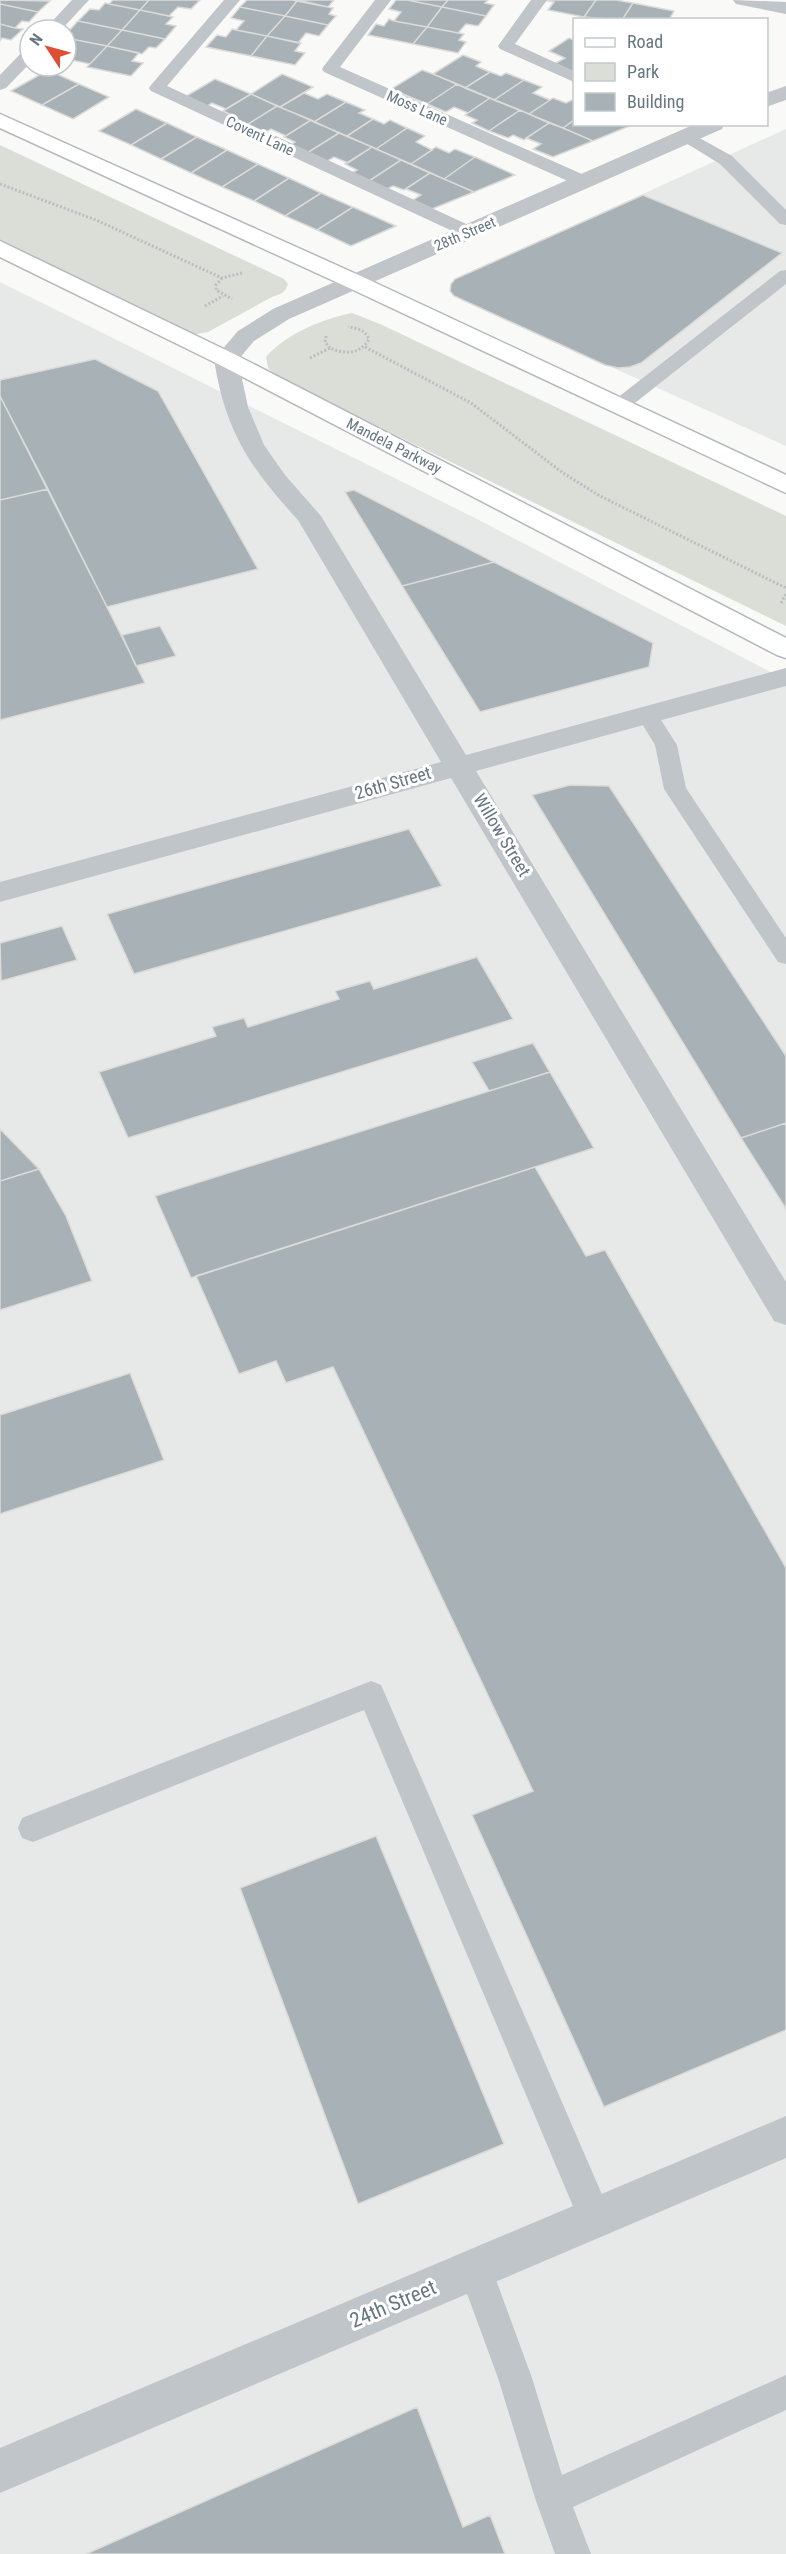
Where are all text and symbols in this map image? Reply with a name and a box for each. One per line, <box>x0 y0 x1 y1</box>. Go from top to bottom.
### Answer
north arrow <box>18 18 78 78</box>
legend <box>573 18 768 126</box>
text: N <box>26 30 47 49</box>
text: Road <box>627 31 663 52</box>
text: Park <box>627 61 659 82</box>
street label: Moss Lane <box>384 87 450 129</box>
text: Building <box>627 91 684 112</box>
street label: Covent Lane <box>223 112 297 160</box>
street label: 28th Street <box>432 213 498 255</box>
street label: Mandela Parkway <box>344 414 444 478</box>
street label: 26th Street <box>352 762 433 803</box>
street label: Willow Street <box>469 789 535 880</box>
street label: 24th Street <box>346 2275 440 2333</box>

